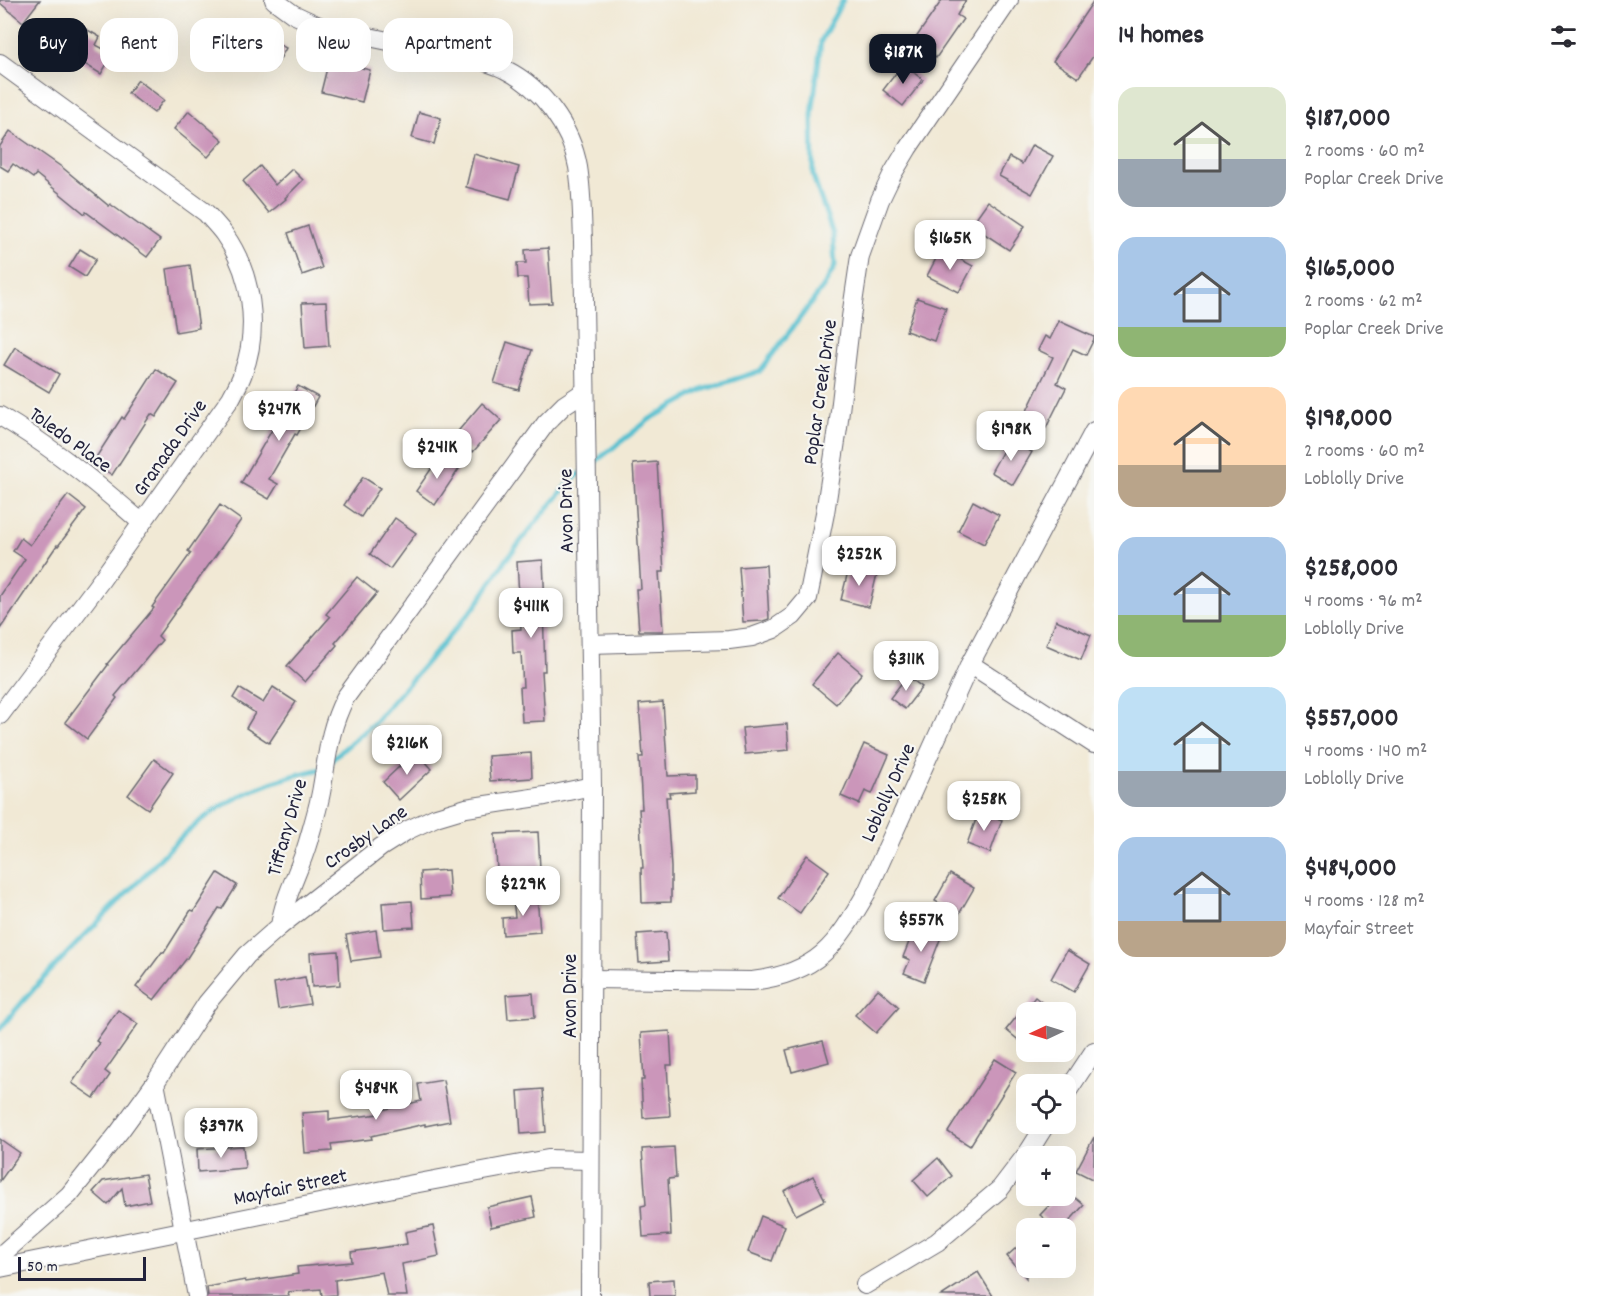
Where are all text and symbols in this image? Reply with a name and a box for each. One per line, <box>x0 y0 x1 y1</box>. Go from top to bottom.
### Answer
chip: Buy <box>18 18 88 72</box>
chip: Rent <box>100 18 178 72</box>
chip: Filters <box>190 18 284 72</box>
chip: New <box>296 18 371 72</box>
chip: Apartment <box>383 18 513 72</box>
text: 14 homes <box>1118 18 1204 55</box>
icon: filters <box>1547 20 1580 53</box>
pin: $187K <box>861 34 945 85</box>
text: $187K <box>883 39 923 67</box>
text: $187,000 <box>1304 101 1391 138</box>
icon: home <box>1166 111 1238 183</box>
text: 2 rooms · 60 m² <box>1304 138 1425 166</box>
text: Poplar Creek Drive <box>1304 166 1444 194</box>
pin: $165K <box>908 220 992 271</box>
text: $165K <box>929 225 971 253</box>
text: $165,000 <box>1304 251 1395 288</box>
icon: home <box>1166 261 1238 333</box>
text: 2 rooms · 62 m² <box>1304 288 1423 316</box>
text: Poplar Creek Drive <box>1304 316 1444 344</box>
street label: Poplar Creek Drive <box>797 318 847 467</box>
pin: $247K <box>237 391 321 442</box>
street label: Granada Drive <box>127 394 216 504</box>
text: $247K <box>257 396 301 424</box>
street label: Toledo Place <box>22 401 117 482</box>
text: $198,000 <box>1304 401 1393 438</box>
pin: $198K <box>969 411 1053 462</box>
icon: home <box>1166 411 1238 483</box>
text: $198K <box>991 416 1031 444</box>
pin: $241K <box>395 429 479 480</box>
text: $241K <box>417 434 457 462</box>
text: 2 rooms · 60 m² <box>1304 438 1425 466</box>
text: Loblolly Drive <box>1304 466 1404 494</box>
street label: Avon Drive <box>552 468 584 553</box>
pin: $252K <box>817 536 901 587</box>
text: $252K <box>836 541 882 569</box>
text: $258,000 <box>1304 551 1398 588</box>
icon: home <box>1166 561 1238 633</box>
pin: $411K <box>489 588 573 639</box>
text: 4 rooms · 96 m² <box>1304 588 1423 616</box>
text: $411K <box>513 593 549 621</box>
text: Loblolly Drive <box>1304 616 1404 644</box>
pin: $311K <box>864 641 948 692</box>
text: $311K <box>887 646 925 674</box>
text: $557,000 <box>1304 701 1399 738</box>
icon: home <box>1166 711 1238 783</box>
pin: $216K <box>365 725 449 776</box>
text: $216K <box>386 730 428 758</box>
text: 4 rooms · 140 m² <box>1304 738 1427 766</box>
street label: Loblolly Drive <box>855 739 925 847</box>
text: Loblolly Drive <box>1304 766 1404 794</box>
street label: Tiffany Drive <box>261 776 317 880</box>
pin: $258K <box>942 781 1026 832</box>
text: $258K <box>961 786 1007 814</box>
street label: Crosby Lane <box>319 799 415 878</box>
text: $484,000 <box>1304 851 1397 888</box>
icon: home <box>1166 861 1238 933</box>
pin: $229K <box>481 866 565 917</box>
text: $229K <box>500 871 546 899</box>
text: 4 rooms · 128 m² <box>1304 888 1425 916</box>
pin: $557K <box>879 902 963 953</box>
text: $557K <box>898 907 944 935</box>
text: Mayfair Street <box>1304 916 1414 944</box>
street label: Avon Drive <box>557 954 587 1038</box>
north arrow <box>1016 1002 1076 1062</box>
map controls <box>1016 1002 1076 1278</box>
pin: $484K <box>334 1070 418 1121</box>
button: locate <box>1016 1074 1076 1134</box>
text: $484K <box>354 1075 398 1103</box>
pin: $397K <box>179 1108 263 1159</box>
text: $397K <box>198 1113 244 1141</box>
button: + <box>1016 1146 1076 1206</box>
street label: Mayfair Street <box>231 1162 350 1216</box>
button: − <box>1016 1218 1076 1278</box>
scale bar <box>18 1254 146 1282</box>
text: 50 m <box>27 1256 58 1279</box>

